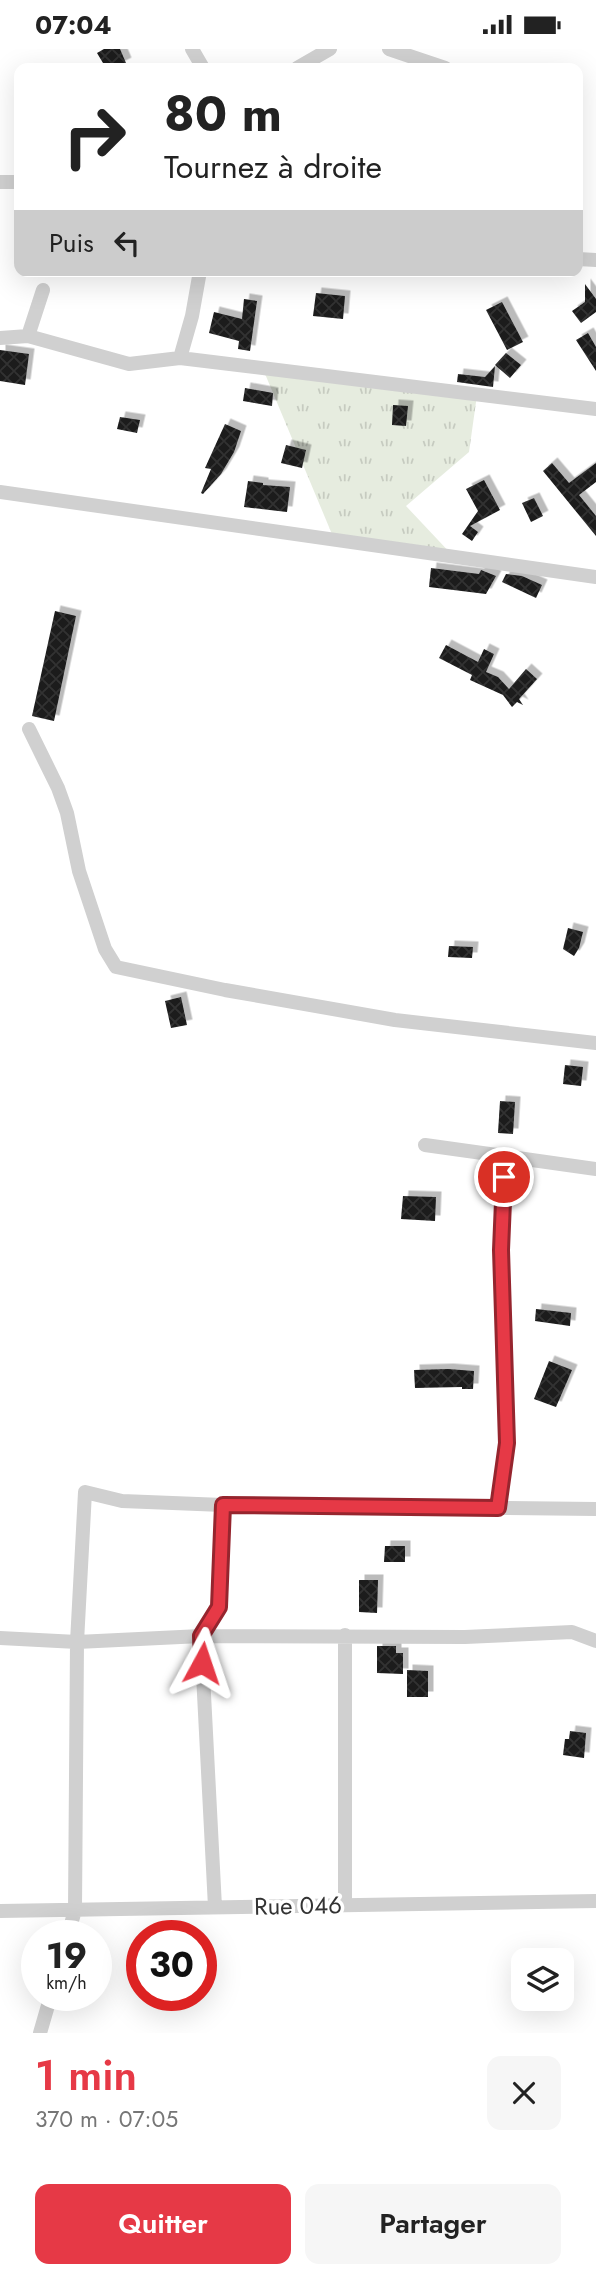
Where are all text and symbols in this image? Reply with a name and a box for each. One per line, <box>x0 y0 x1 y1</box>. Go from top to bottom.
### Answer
text: 07:04 <box>35 6 112 44</box>
text: 80 m <box>164 79 282 149</box>
icon: right <box>49 91 140 182</box>
text: Tournez à droite <box>164 144 382 190</box>
text: Puis <box>49 224 94 262</box>
icon: left <box>108 224 146 262</box>
pin <box>474 1147 534 1207</box>
icon: arrive <box>485 1158 523 1196</box>
position arrow <box>165 1626 239 1700</box>
street label: Rue 046 <box>254 1887 342 1924</box>
speed limit sign: 30 <box>126 1920 217 2011</box>
text: 19 <box>46 1931 87 1981</box>
map controls <box>511 1948 574 2011</box>
button: layers <box>511 1948 574 2011</box>
text: km/h <box>46 1970 87 1996</box>
text: 1 min <box>35 2045 137 2106</box>
button: close <box>487 2056 561 2130</box>
text: 370 m · 07:05 <box>35 2102 178 2136</box>
button: Quitter <box>35 2184 291 2264</box>
button: Partager <box>305 2184 561 2264</box>

